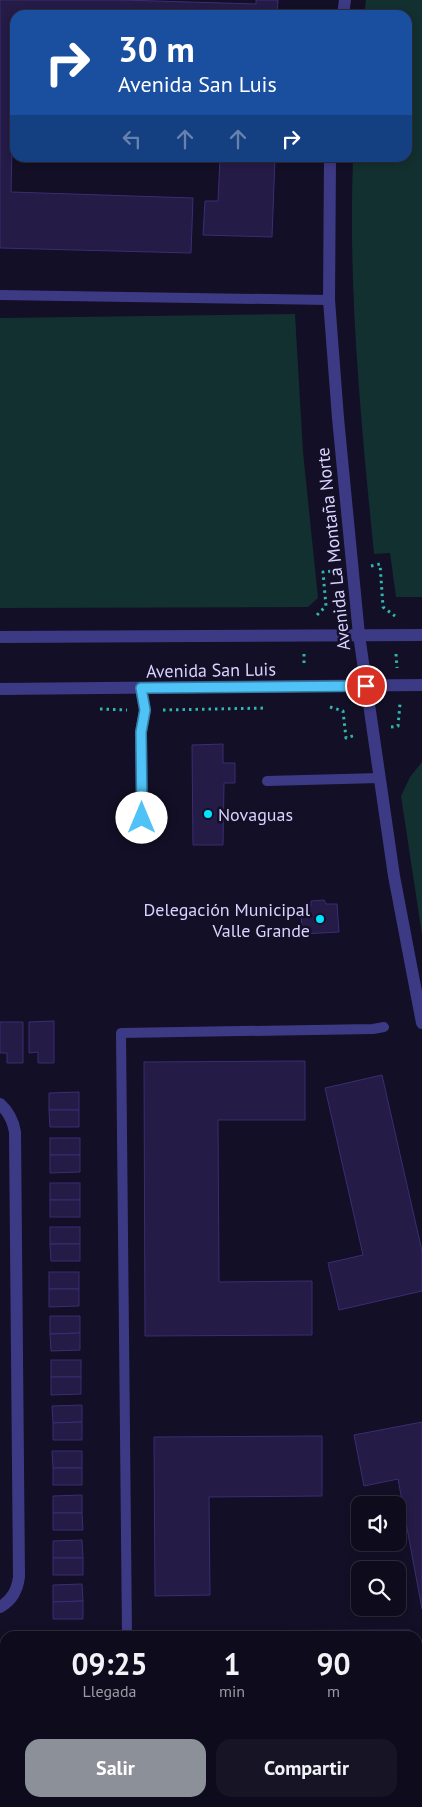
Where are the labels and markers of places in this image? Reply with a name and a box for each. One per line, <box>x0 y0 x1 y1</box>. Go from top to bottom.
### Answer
pin <box>345 665 387 707</box>
place label: Novaguas <box>218 803 293 826</box>
marker: Novaguas <box>202 808 214 820</box>
place label: Delegación Municipal Valle Grande <box>144 898 311 942</box>
marker: Delegación Municipal Valle Grande <box>314 913 326 925</box>

